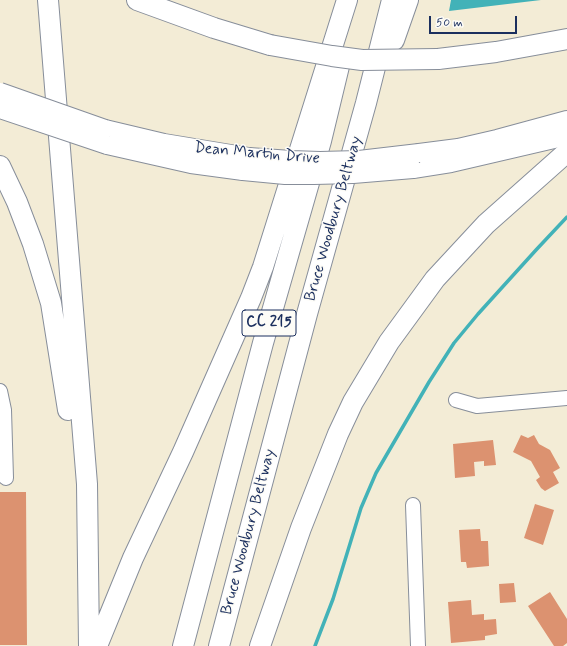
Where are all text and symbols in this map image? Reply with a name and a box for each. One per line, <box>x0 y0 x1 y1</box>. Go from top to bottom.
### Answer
scale bar <box>431 8 519 34</box>
text: 50 m <box>436 15 463 31</box>
street label: Bruce Woodbury Beltway <box>301 134 367 304</box>
street label: Dean Martin Drive <box>193 139 321 169</box>
road number: CC 215 <box>242 310 296 336</box>
street label: Bruce Woodbury Beltway <box>218 447 280 617</box>

